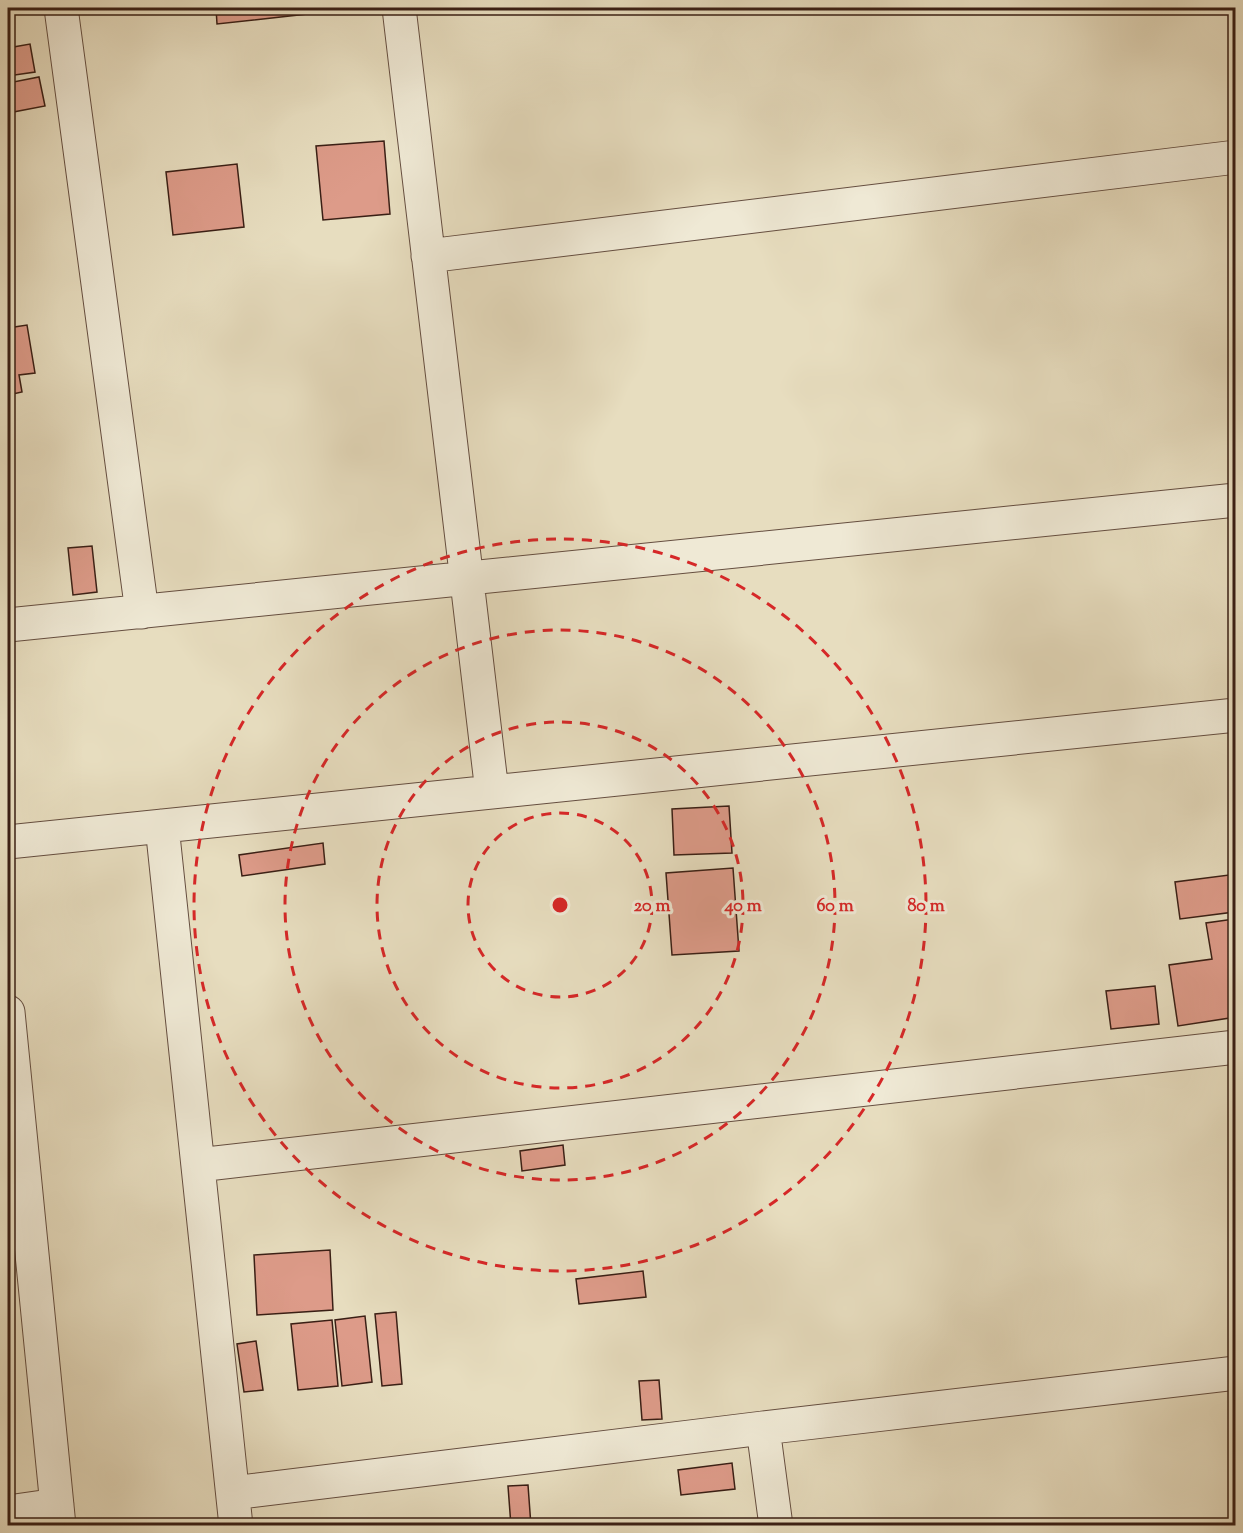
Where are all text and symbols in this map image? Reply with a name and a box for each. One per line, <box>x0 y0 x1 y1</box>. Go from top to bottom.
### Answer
text: 20 m <box>634 894 670 920</box>
text: 40 m <box>723 894 762 920</box>
text: 60 m <box>816 894 854 920</box>
text: 80 m <box>907 894 945 920</box>
centre of rings <box>550 895 570 915</box>

